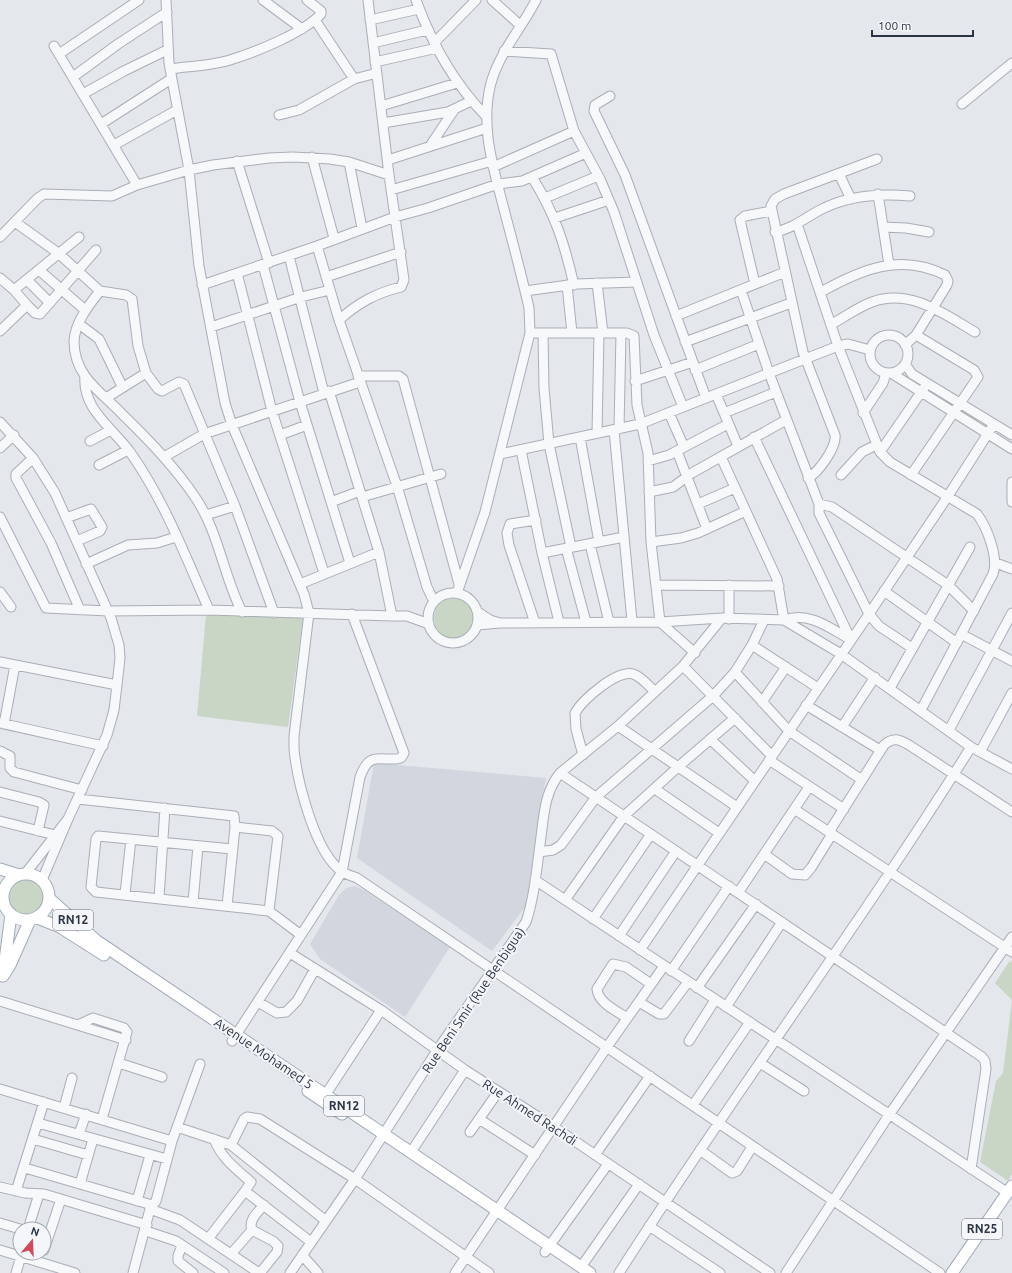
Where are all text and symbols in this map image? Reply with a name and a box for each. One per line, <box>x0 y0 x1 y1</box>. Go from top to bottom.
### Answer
scale bar <box>872 12 973 38</box>
text: 100 m <box>878 19 911 32</box>
road number: RN12 <box>53 910 93 930</box>
street label: Rue Beni Smir (Rue Benbigua) <box>419 925 528 1076</box>
street label: Avenue Mohamed 5 <box>212 1015 316 1091</box>
street label: Rue Ahmed Rachdi <box>480 1076 580 1148</box>
road number: RN12 <box>324 1096 364 1116</box>
road number: RN25 <box>962 1219 1002 1239</box>
north arrow <box>12 1221 52 1261</box>
text: N <box>29 1225 41 1239</box>

